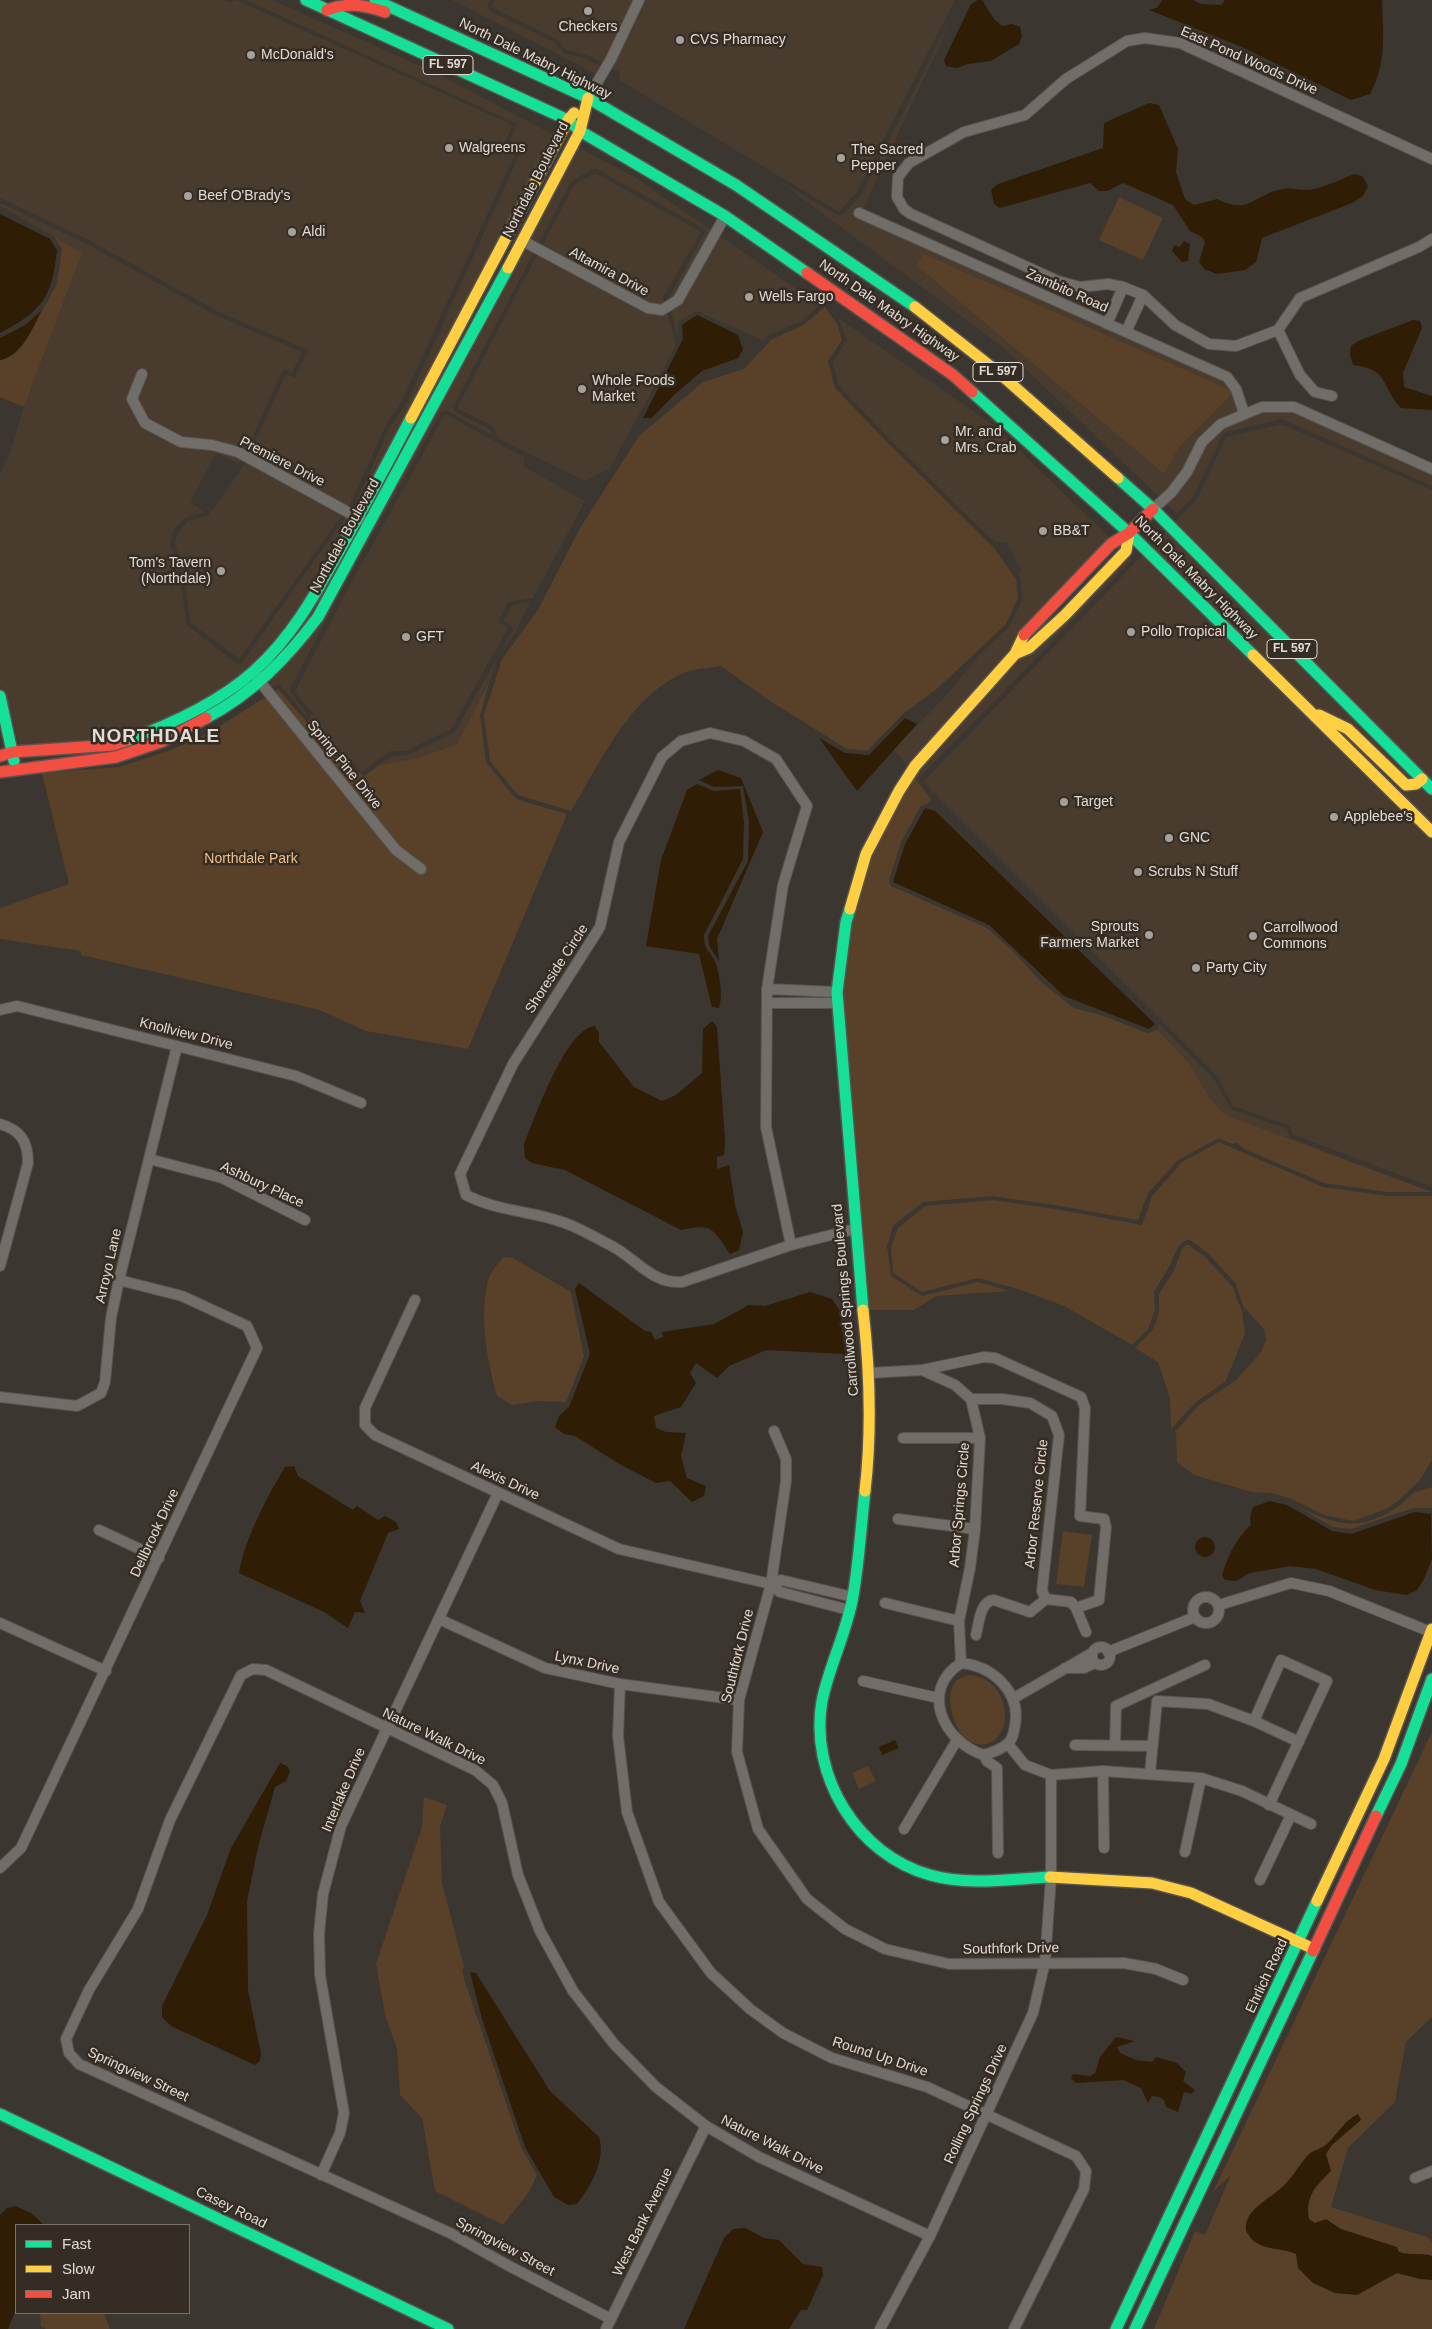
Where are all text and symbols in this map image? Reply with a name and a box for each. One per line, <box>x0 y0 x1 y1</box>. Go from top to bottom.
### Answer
marker: Checkers <box>582 5 594 17</box>
street label: North Dale Mabry Highway <box>456 15 614 103</box>
place label: Checkers <box>558 19 618 35</box>
street label: East Pond Woods Drive <box>1178 23 1320 99</box>
place label: CVS Pharmacy <box>690 32 786 48</box>
marker: CVS Pharmacy <box>674 34 686 46</box>
place label: McDonald's <box>261 47 334 63</box>
marker: McDonald's <box>245 49 257 61</box>
road number: FL 597 <box>423 56 473 74</box>
street label: Northdale Boulevard <box>500 119 572 241</box>
place label: Walgreens <box>459 140 525 156</box>
marker: Walgreens <box>443 142 455 154</box>
place label: The Sacred Pepper <box>851 142 923 174</box>
marker: The Sacred Pepper <box>835 152 847 164</box>
place label: Beef O'Brady's <box>198 188 290 204</box>
marker: Beef O'Brady's <box>182 190 194 202</box>
place label: Aldi <box>302 224 325 240</box>
marker: Aldi <box>286 226 298 238</box>
street label: Altamira Drive <box>566 244 652 300</box>
street label: North Dale Mabry Highway <box>816 256 962 366</box>
street label: Zambito Road <box>1023 265 1111 317</box>
place label: Wells Fargo <box>759 289 833 305</box>
marker: Wells Fargo <box>743 291 755 303</box>
road number: FL 597 <box>973 362 1023 382</box>
place label: Whole Foods Market <box>592 373 674 406</box>
marker: Whole Foods Market <box>576 383 588 395</box>
place label: Mr. and Mrs. Crab <box>955 424 1016 457</box>
street label: Premiere Drive <box>237 433 327 491</box>
marker: Mr. and Mrs. Crab <box>939 434 951 446</box>
street label: Northdale Boulevard <box>307 476 383 596</box>
street label: North Dale Mabry Highway <box>1131 513 1261 643</box>
place label: BB&T <box>1053 523 1090 539</box>
marker: BB&T <box>1037 525 1049 537</box>
place label: Tom's Tavern (Northdale) <box>129 555 211 588</box>
marker: Tom's Tavern (Northdale) <box>215 565 227 577</box>
place label: Pollo Tropical <box>1141 624 1225 640</box>
marker: Pollo Tropical <box>1125 626 1137 638</box>
place label: GFT <box>416 629 444 645</box>
marker: GFT <box>400 631 412 643</box>
road number: FL 597 <box>1267 640 1317 659</box>
street label: Spring Pine Drive <box>303 717 385 813</box>
district label: NORTHDALE <box>91 726 221 748</box>
place label: Target <box>1074 794 1113 810</box>
marker: Target <box>1058 796 1070 808</box>
place label: Applebee's <box>1344 809 1413 825</box>
marker: Applebee's <box>1328 811 1340 823</box>
place label: GNC <box>1179 830 1210 846</box>
marker: GNC <box>1163 832 1175 844</box>
park label: Northdale Park <box>204 851 298 867</box>
place label: Scrubs N Stuff <box>1148 864 1238 880</box>
marker: Scrubs N Stuff <box>1132 866 1144 878</box>
place label: Sprouts Farmers Market <box>1040 919 1139 952</box>
place label: Carrollwood Commons <box>1263 920 1338 952</box>
street label: Shoreside Circle <box>522 921 592 1017</box>
marker: Sprouts Farmers Market <box>1143 929 1155 941</box>
marker: Carrollwood Commons <box>1247 930 1259 942</box>
place label: Party City <box>1206 960 1267 976</box>
marker: Party City <box>1190 962 1202 974</box>
street label: Knollview Drive <box>138 1014 234 1054</box>
street label: Ashbury Place <box>218 1158 306 1212</box>
street label: Carrollwood Springs Boulevard <box>829 1203 863 1397</box>
street label: Arroyo Lane <box>92 1227 126 1305</box>
street label: Arbor Reserve Circle <box>1022 1439 1052 1569</box>
street label: Arbor Springs Circle <box>946 1442 974 1568</box>
street label: Alexis Drive <box>468 1458 542 1504</box>
street label: Dellbrook Drive <box>127 1486 183 1580</box>
street label: Southfork Drive <box>718 1607 758 1705</box>
street label: Lynx Drive <box>553 1648 621 1678</box>
street label: Nature Walk Drive <box>380 1705 488 1769</box>
street label: Interlake Drive <box>319 1745 369 1835</box>
street label: Ehrlich Road <box>1242 1936 1292 2016</box>
street label: Southfork Drive <box>963 1940 1059 1958</box>
street label: Round Up Drive <box>830 2034 930 2080</box>
street label: Rolling Springs Drive <box>941 2041 1011 2167</box>
street label: Springview Street <box>85 2044 191 2106</box>
street label: Nature Walk Drive <box>718 2112 826 2178</box>
street label: West Bank Avenue <box>609 2165 677 2279</box>
street label: Casey Road <box>193 2184 269 2232</box>
street label: Springview Street <box>453 2214 557 2280</box>
legend <box>15 2224 190 2314</box>
text: Fast <box>62 2235 91 2252</box>
text: Slow <box>62 2260 95 2277</box>
text: Jam <box>62 2285 90 2302</box>

